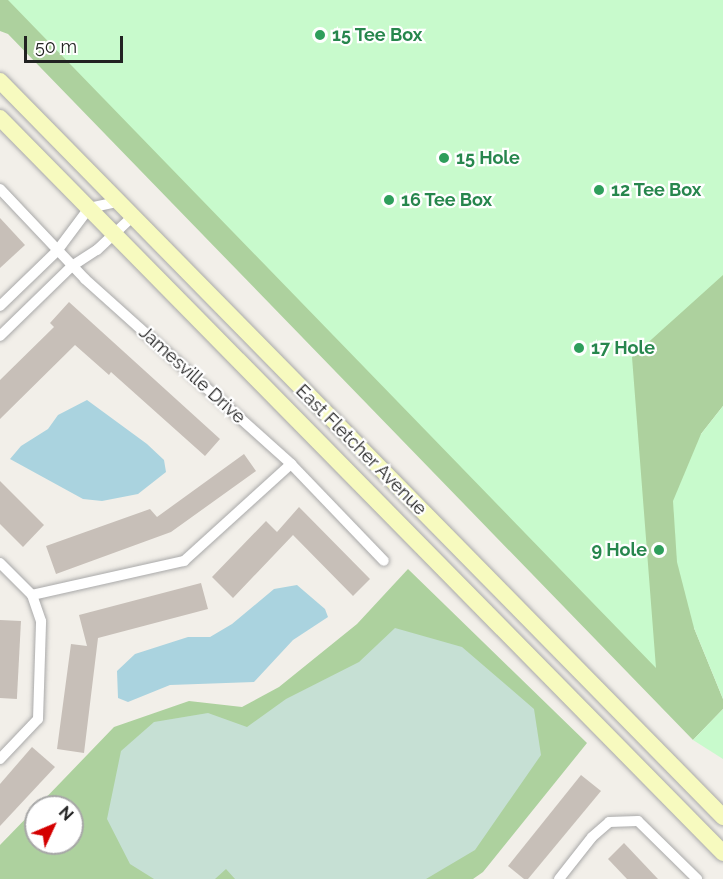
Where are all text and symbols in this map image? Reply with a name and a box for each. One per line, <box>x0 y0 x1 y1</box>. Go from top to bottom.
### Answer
scale bar <box>27 24 126 62</box>
place label: 15 Tee Box <box>332 24 423 46</box>
marker: 15 Tee Box <box>313 28 327 42</box>
text: 50 m <box>35 36 77 57</box>
place label: 15 Hole <box>456 147 520 169</box>
marker: 15 Hole <box>437 151 451 165</box>
place label: 12 Tee Box <box>611 179 702 201</box>
marker: 12 Tee Box <box>592 183 606 197</box>
place label: 16 Tee Box <box>401 189 493 211</box>
marker: 16 Tee Box <box>382 193 396 207</box>
street label: Jamesville Drive <box>134 322 250 428</box>
place label: 17 Hole <box>591 337 655 359</box>
marker: 17 Hole <box>572 341 586 355</box>
street label: East Fletcher Avenue <box>291 380 431 520</box>
place label: 9 Hole <box>591 539 647 561</box>
marker: 9 Hole <box>652 543 666 557</box>
north arrow <box>24 795 84 855</box>
text: N <box>55 803 77 825</box>

